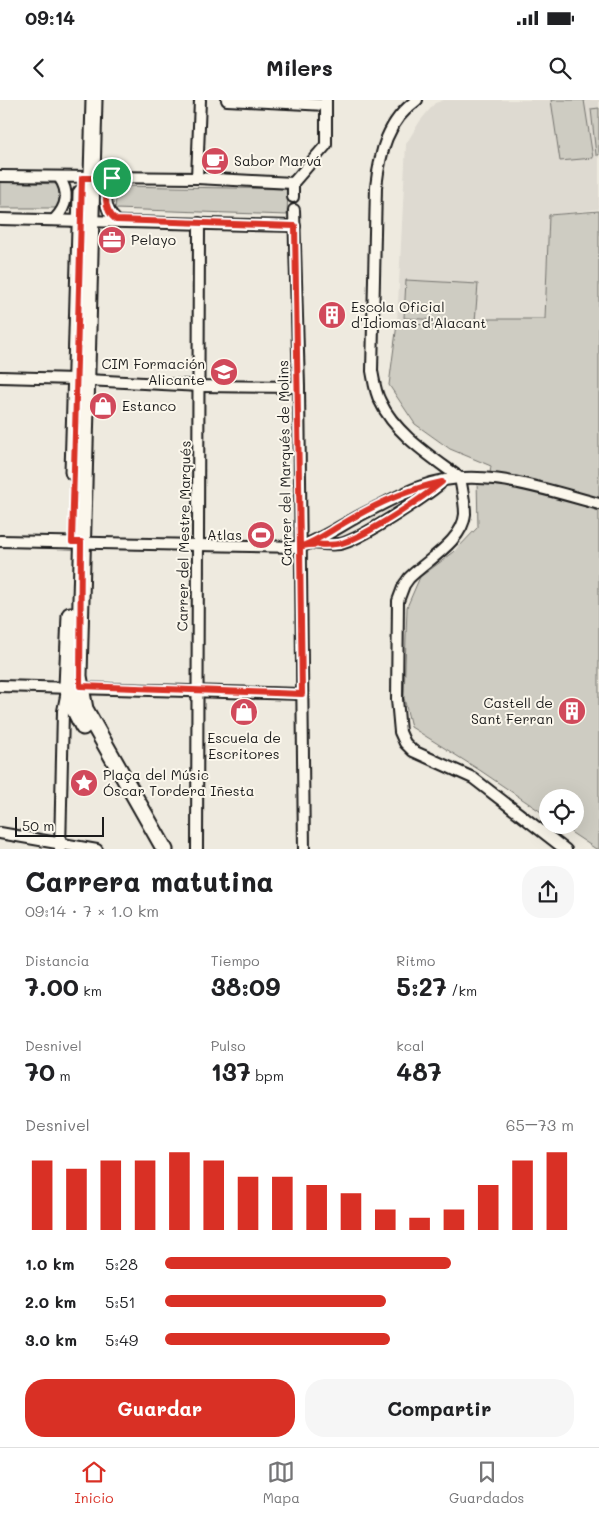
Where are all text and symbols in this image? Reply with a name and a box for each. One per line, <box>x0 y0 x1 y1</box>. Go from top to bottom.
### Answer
text: 09:14 <box>25 5 75 30</box>
text: Milers <box>266 53 333 82</box>
icon: back <box>25 54 53 82</box>
icon: search <box>546 54 574 82</box>
cafe icon: Sabor Marvá <box>200 146 230 176</box>
place label: Sabor Marvá <box>234 151 322 170</box>
pin <box>91 157 133 199</box>
icon: arrive <box>98 164 126 192</box>
office icon: Pelayo <box>97 225 127 255</box>
place label: Pelayo <box>131 230 176 249</box>
place label: Escola Oficial d'Idiomas d'Alacant <box>351 297 487 332</box>
building icon: Escola Oficial d'Idiomas d'Alacant <box>317 300 347 330</box>
place label: CIM Formación Alicante <box>102 354 205 389</box>
school or university icon: CIM Formación Alicante <box>209 357 239 387</box>
street label: Carrer del Marqués de Molins <box>273 360 296 566</box>
shop icon: Estanco <box>88 391 118 421</box>
place label: Estanco <box>122 396 176 415</box>
street label: Carrer del Mestre Marqués <box>172 440 195 632</box>
sports icon: Atlas <box>246 520 276 550</box>
place label: Atlas <box>207 525 242 544</box>
place label: Castell de Sant Ferran <box>471 693 553 728</box>
building icon: Castell de Sant Ferran <box>557 696 587 726</box>
shop icon: Escuela de Escritores <box>229 697 259 727</box>
place label: Escuela de Escritores <box>207 728 281 763</box>
place label: Plaça del Músic Óscar Tordera Iñesta <box>103 765 255 800</box>
place icon: Plaça del Músic Óscar Tordera Iñesta <box>69 768 99 798</box>
map controls <box>539 789 584 834</box>
button: locate <box>539 789 584 834</box>
scale bar <box>15 814 104 838</box>
text: 50 m <box>22 816 54 835</box>
text: Carrera matutina <box>25 863 274 899</box>
button: share <box>522 866 574 918</box>
text: 09:14 · 7 × 1.0 km <box>25 900 159 921</box>
text: Distancia <box>25 951 90 970</box>
text: Tiempo <box>211 951 260 970</box>
text: Ritmo <box>396 951 435 970</box>
text: 7.00 <box>25 970 79 1002</box>
text: 38:09 <box>211 970 280 1002</box>
text: 5:27 <box>396 970 447 1002</box>
text: km <box>79 981 102 1000</box>
text: /km <box>447 981 477 1000</box>
text: Desnivel <box>25 1036 82 1055</box>
text: Pulso <box>211 1036 246 1055</box>
text: kcal <box>396 1036 424 1055</box>
text: 70 <box>25 1055 55 1087</box>
text: 137 <box>211 1055 251 1087</box>
text: 487 <box>396 1055 442 1087</box>
text: m <box>55 1066 71 1085</box>
text: bpm <box>251 1066 284 1085</box>
text: Desnivel <box>25 1114 90 1135</box>
text: 65–73 m <box>506 1114 574 1135</box>
text: 1.0 km <box>25 1253 74 1274</box>
text: 5:28 <box>105 1253 138 1274</box>
text: 2.0 km <box>25 1291 76 1312</box>
text: 5:51 <box>105 1291 136 1312</box>
text: 3.0 km <box>25 1329 77 1350</box>
text: 5:49 <box>105 1329 138 1350</box>
button: Guardar <box>25 1379 295 1437</box>
button: Compartir <box>305 1379 574 1437</box>
tab: Inicio <box>75 1458 114 1507</box>
tab: Mapa <box>263 1458 300 1507</box>
tab: Guardados <box>449 1458 524 1507</box>

